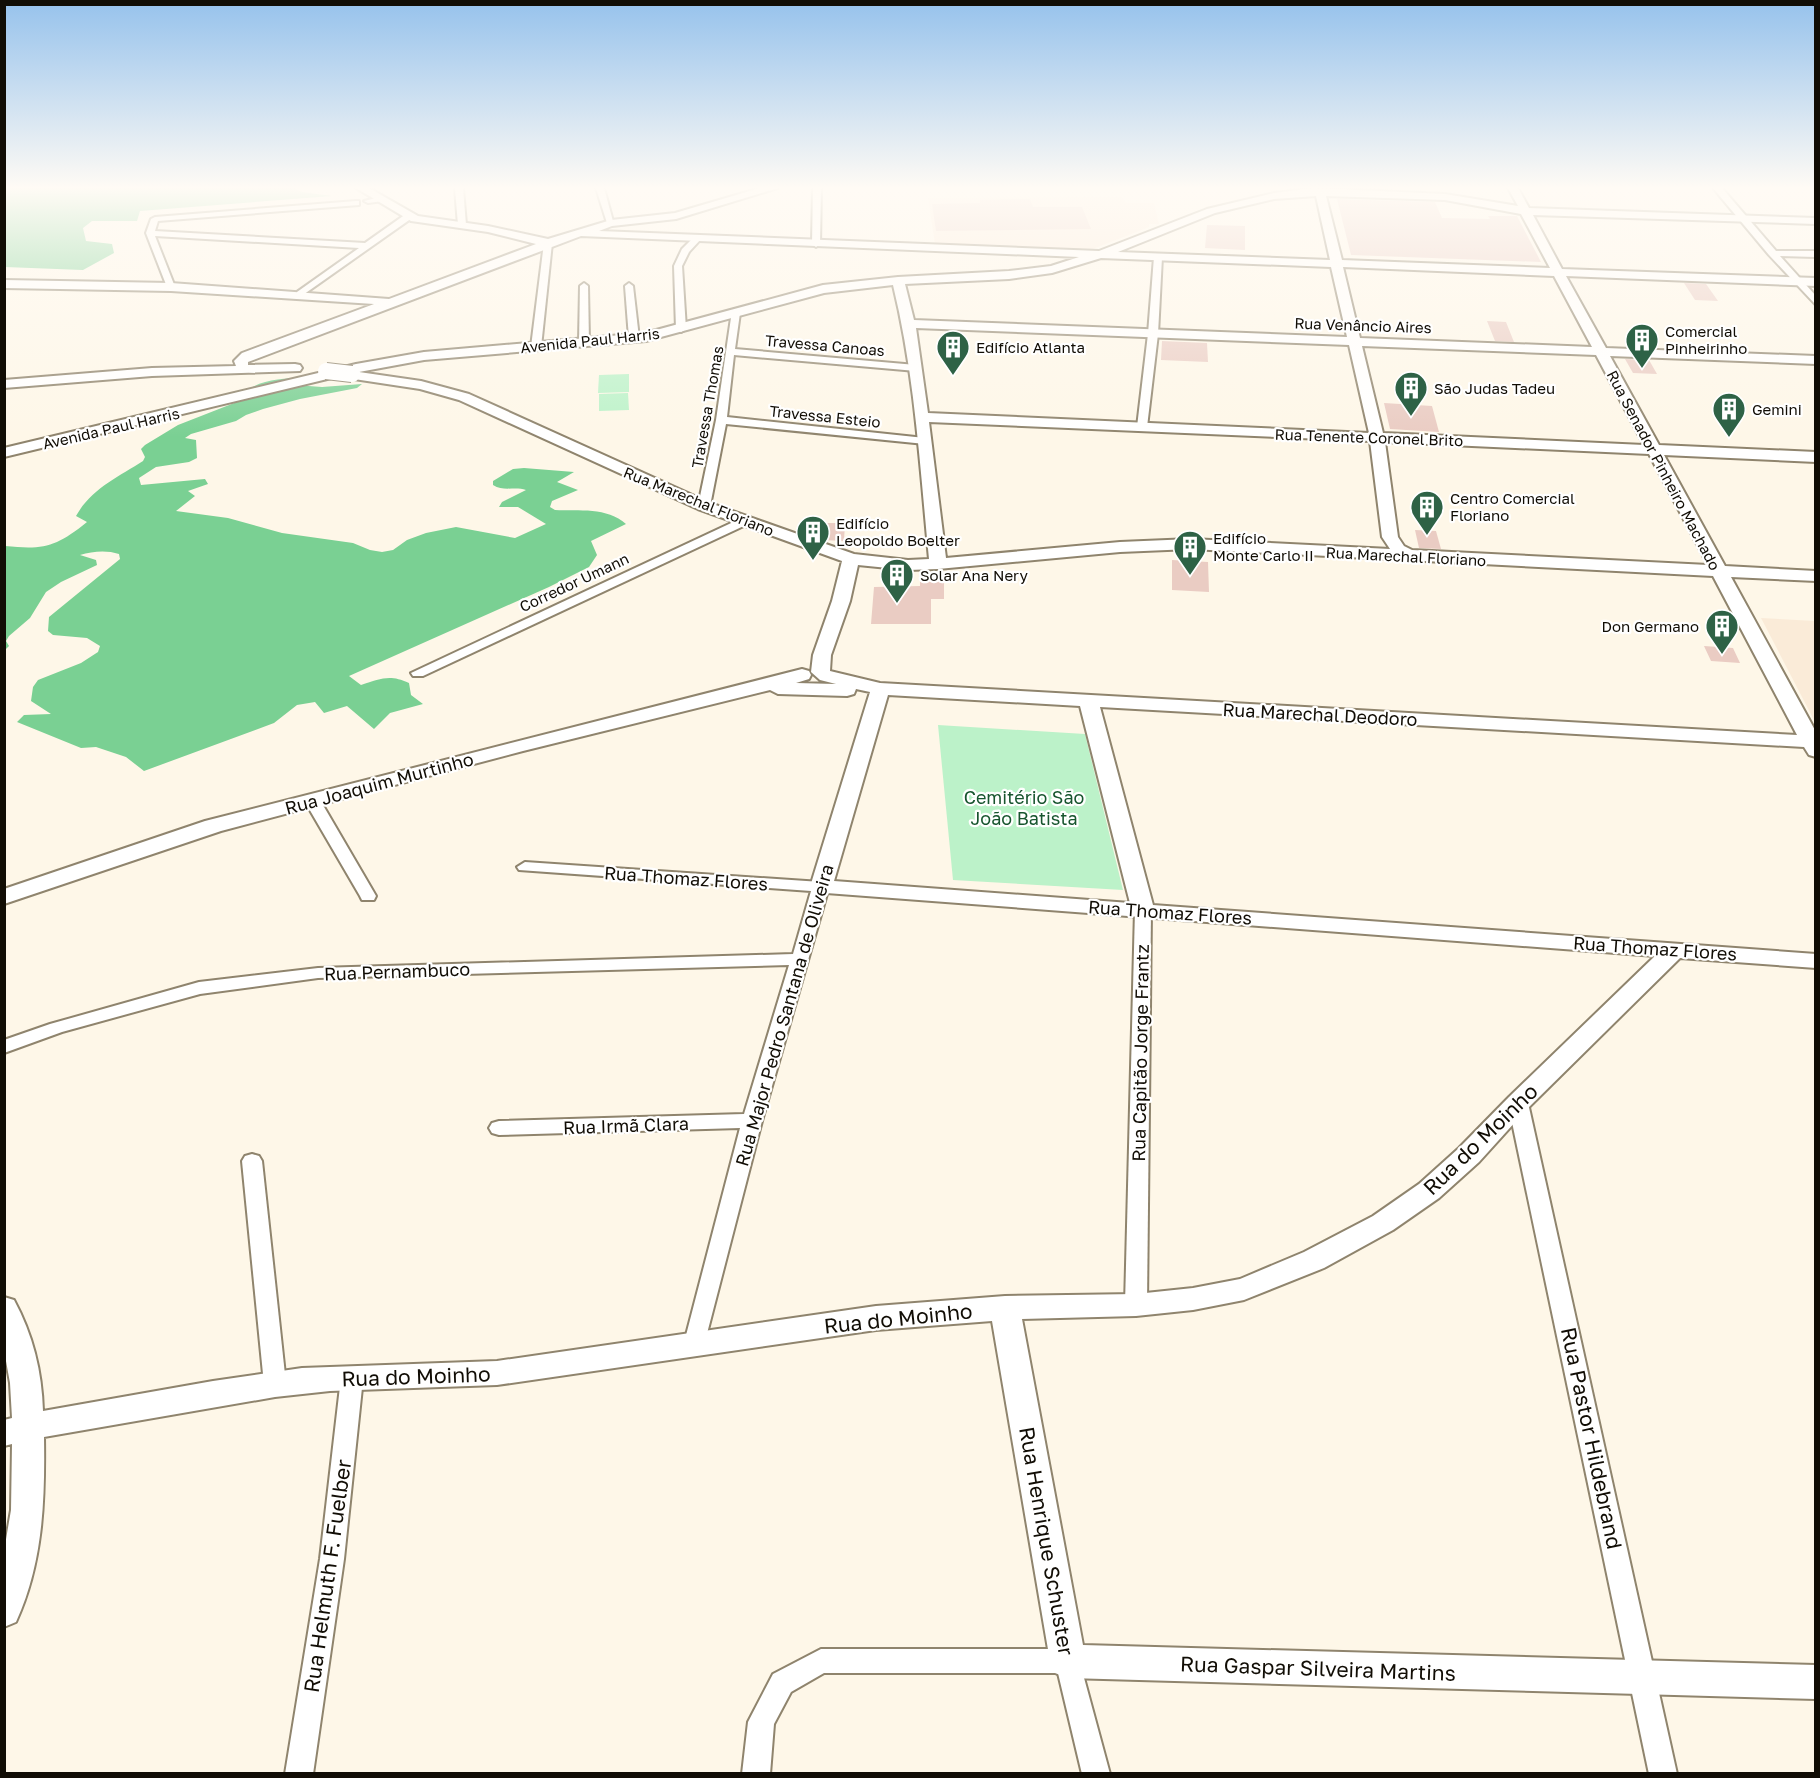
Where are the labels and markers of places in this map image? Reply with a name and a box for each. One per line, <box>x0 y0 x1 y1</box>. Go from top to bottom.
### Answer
building icon: Comercial Pinheirinho <box>1624 322 1660 369</box>
place label: Comercial Pinheirinho <box>1665 322 1747 357</box>
building icon: Edifício Atlanta <box>935 329 971 376</box>
place label: Edifício Atlanta <box>976 338 1085 356</box>
building icon: São Judas Tadeu <box>1393 370 1429 417</box>
place label: São Judas Tadeu <box>1434 379 1555 397</box>
building icon: Gemini <box>1711 391 1747 438</box>
place label: Gemini <box>1752 400 1802 418</box>
building icon: Centro Comercial Floriano <box>1409 489 1445 536</box>
place label: Centro Comercial Floriano <box>1450 489 1575 524</box>
building icon: Edifício Leopoldo Boelter <box>795 514 831 561</box>
place label: Edifício Leopoldo Boelter <box>836 514 960 549</box>
building icon: Edifício Monte Carlo II <box>1172 529 1208 576</box>
place label: Edifício Monte Carlo II <box>1213 529 1314 564</box>
building icon: Solar Ana Nery <box>879 557 915 604</box>
place label: Solar Ana Nery <box>920 566 1028 584</box>
building icon: Don Germano <box>1704 608 1740 655</box>
place label: Don Germano <box>1601 617 1699 635</box>

